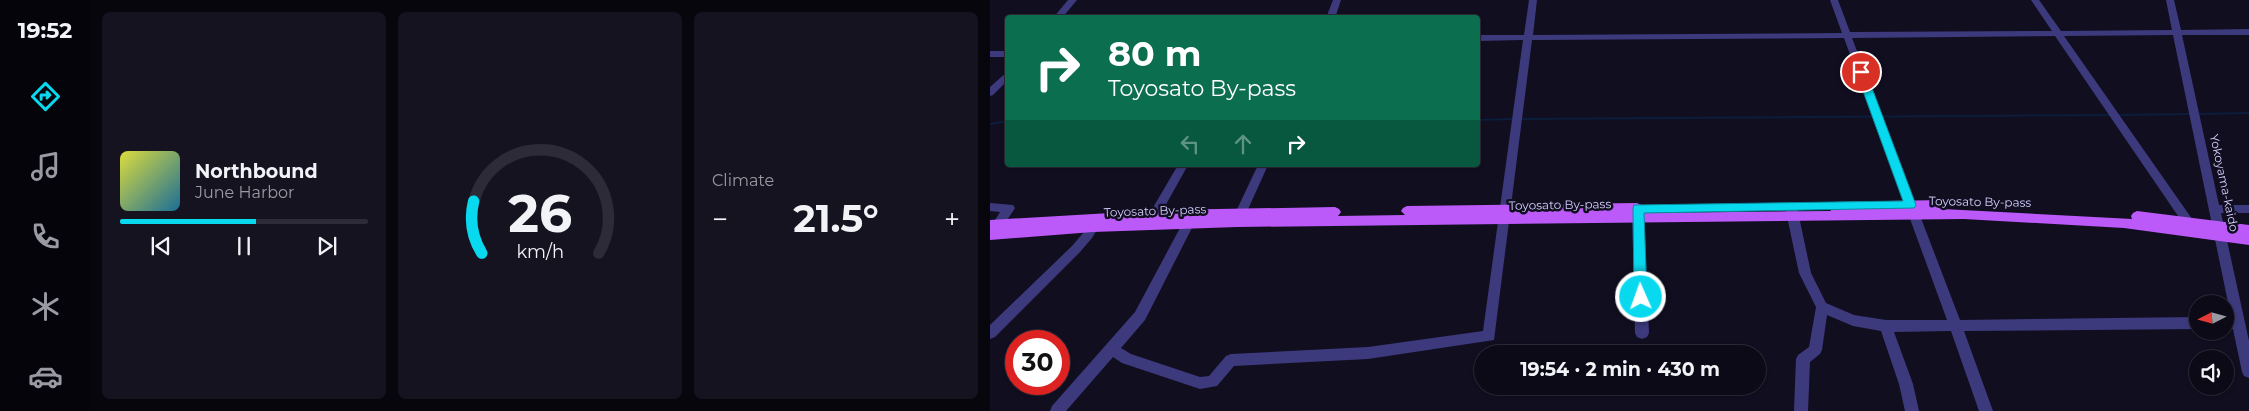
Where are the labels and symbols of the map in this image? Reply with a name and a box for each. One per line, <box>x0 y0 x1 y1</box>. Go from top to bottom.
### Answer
pin <box>1840 51 1882 93</box>
street label: Yokoyama-kaido <box>2207 133 2242 233</box>
street label: Toyosato By-pass <box>1929 193 2032 210</box>
street label: Toyosato By-pass <box>1509 196 1612 213</box>
street label: Toyosato By-pass <box>1103 201 1207 220</box>
position arrow <box>1614 270 1666 322</box>
north arrow <box>2189 295 2234 340</box>
speed limit sign: 30 <box>1005 330 1070 395</box>

